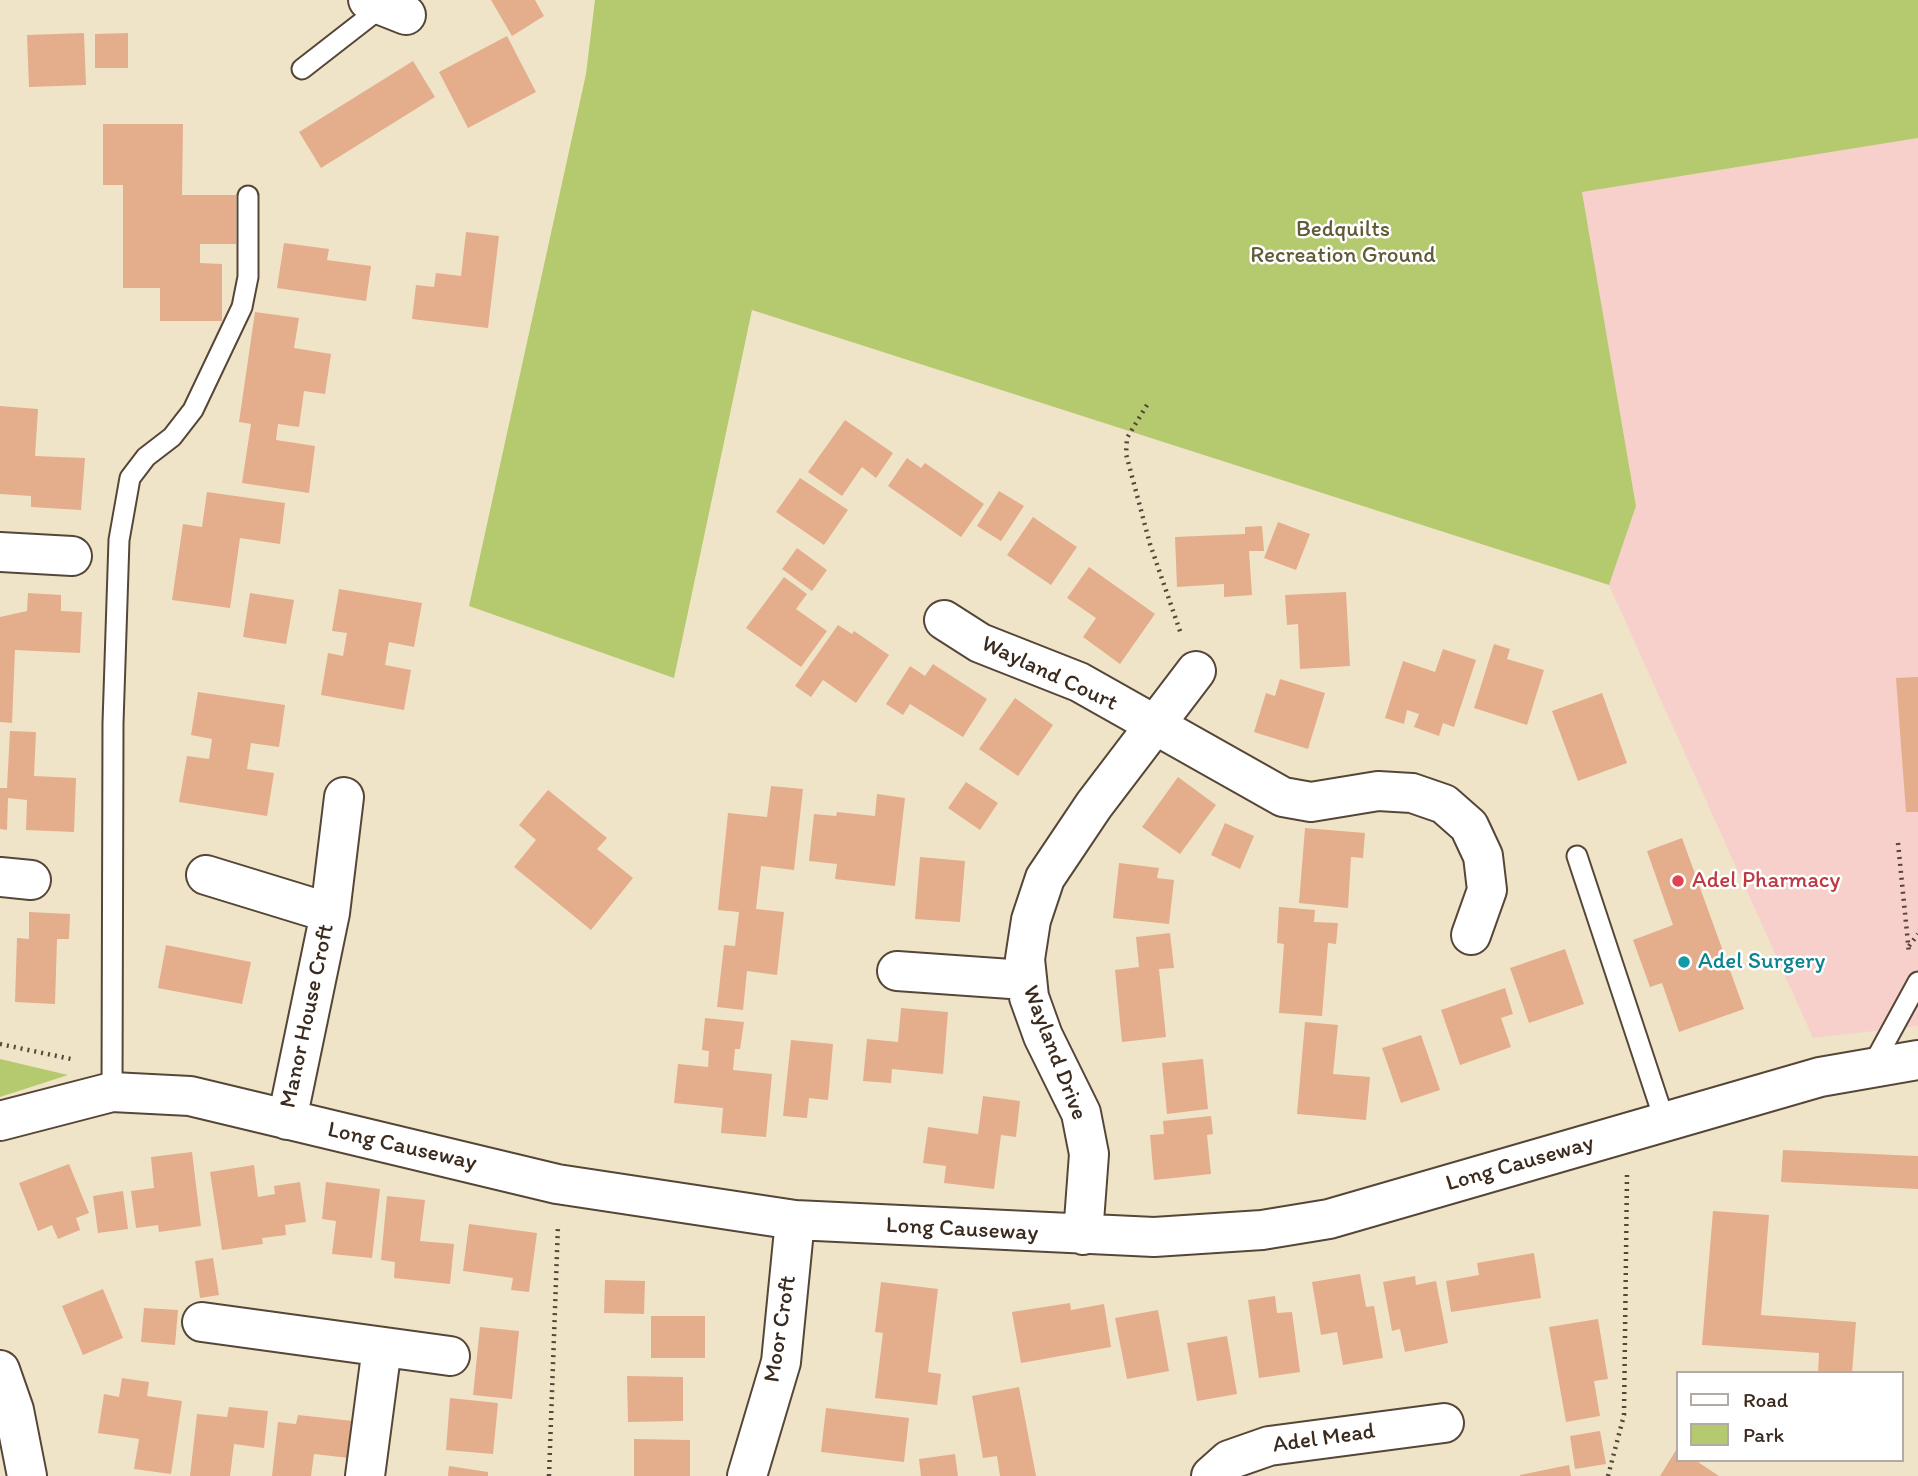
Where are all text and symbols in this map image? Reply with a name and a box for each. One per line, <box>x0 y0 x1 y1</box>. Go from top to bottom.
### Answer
park label: Bedquilts Recreation Ground <box>1250 216 1436 270</box>
street label: Wayland Court <box>977 630 1121 718</box>
place label: Adel Pharmacy <box>1692 867 1840 895</box>
marker: Adel Pharmacy <box>1670 873 1686 889</box>
street label: Manor House Croft <box>275 921 341 1111</box>
place label: Adel Surgery <box>1698 948 1825 976</box>
marker: Adel Surgery <box>1676 954 1692 970</box>
street label: Wayland Drive <box>1016 982 1092 1124</box>
street label: Long Causeway <box>325 1116 479 1178</box>
street label: Long Causeway <box>1443 1130 1597 1198</box>
street label: Long Causeway <box>885 1212 1039 1248</box>
street label: Moor Croft <box>759 1273 803 1385</box>
legend <box>1676 1371 1904 1462</box>
text: Road <box>1743 1387 1788 1412</box>
street label: Adel Mead <box>1271 1418 1377 1460</box>
text: Park <box>1743 1422 1784 1447</box>

